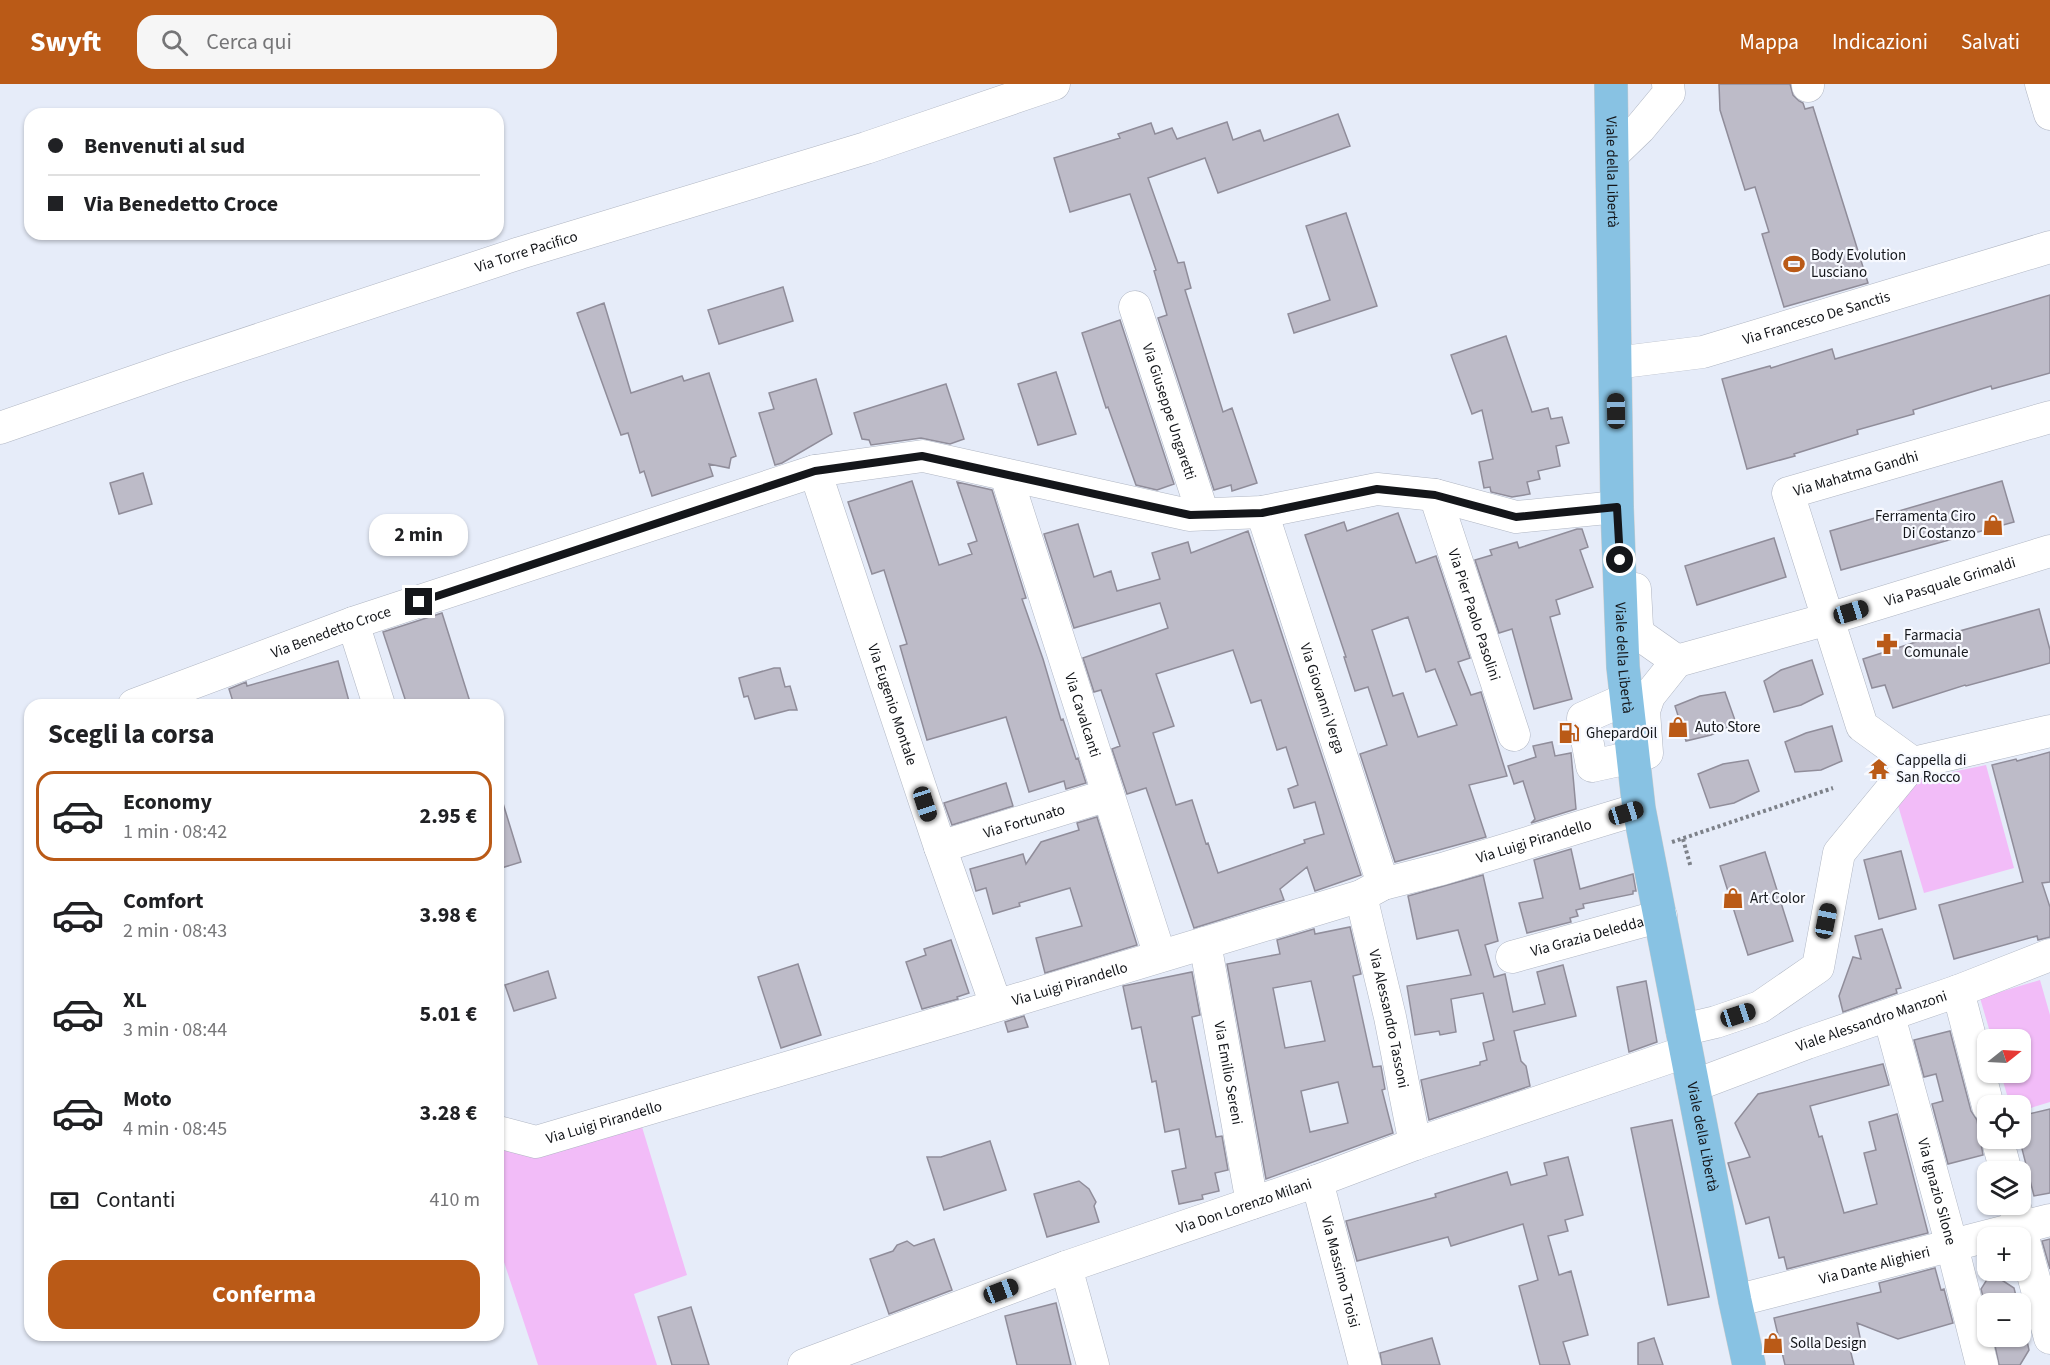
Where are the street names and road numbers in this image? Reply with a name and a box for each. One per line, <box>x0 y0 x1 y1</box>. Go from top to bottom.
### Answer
street label: Viale della Libertà <box>1601 116 1624 228</box>
street label: Via Torre Pacifico <box>472 226 580 278</box>
street label: Via Francesco De Sanctis <box>1740 286 1893 350</box>
street label: Via Giuseppe Ungaretti <box>1137 340 1202 483</box>
street label: Via Mahatma Gandhi <box>1791 445 1921 501</box>
street label: Via Pier Paolo Pasolini <box>1443 546 1506 683</box>
street label: Via Pasquale Grimaldi <box>1882 552 2018 612</box>
street label: Via Benedetto Croce <box>268 601 394 663</box>
street label: Viale della Libertà <box>1610 602 1639 715</box>
street label: Via Giovanni Verga <box>1295 640 1350 757</box>
street label: Via Eugenio Montale <box>863 641 923 768</box>
street label: Via Cavalcanti <box>1059 670 1106 760</box>
street label: Via Fortunato <box>981 798 1068 843</box>
street label: Via Luigi Pirandello <box>1473 814 1594 869</box>
street label: Via Grazia Deledda <box>1528 911 1646 962</box>
street label: Via Alessandro Tassoni <box>1364 947 1414 1090</box>
street label: Via Luigi Pirandello <box>1009 957 1130 1011</box>
street label: Viale Alessandro Manzoni <box>1793 985 1950 1057</box>
street label: Via Emilio Sereni <box>1209 1020 1248 1126</box>
street label: Viale della Libertà <box>1682 1080 1724 1194</box>
street label: Via Luigi Pirandello <box>543 1095 664 1149</box>
street label: Via Ignazio Silone <box>1912 1136 1962 1247</box>
street label: Via Don Lorenzo Milani <box>1174 1173 1315 1239</box>
street label: Via Massimo Troisi <box>1316 1214 1365 1330</box>
street label: Via Dante Alighieri <box>1817 1241 1932 1289</box>

